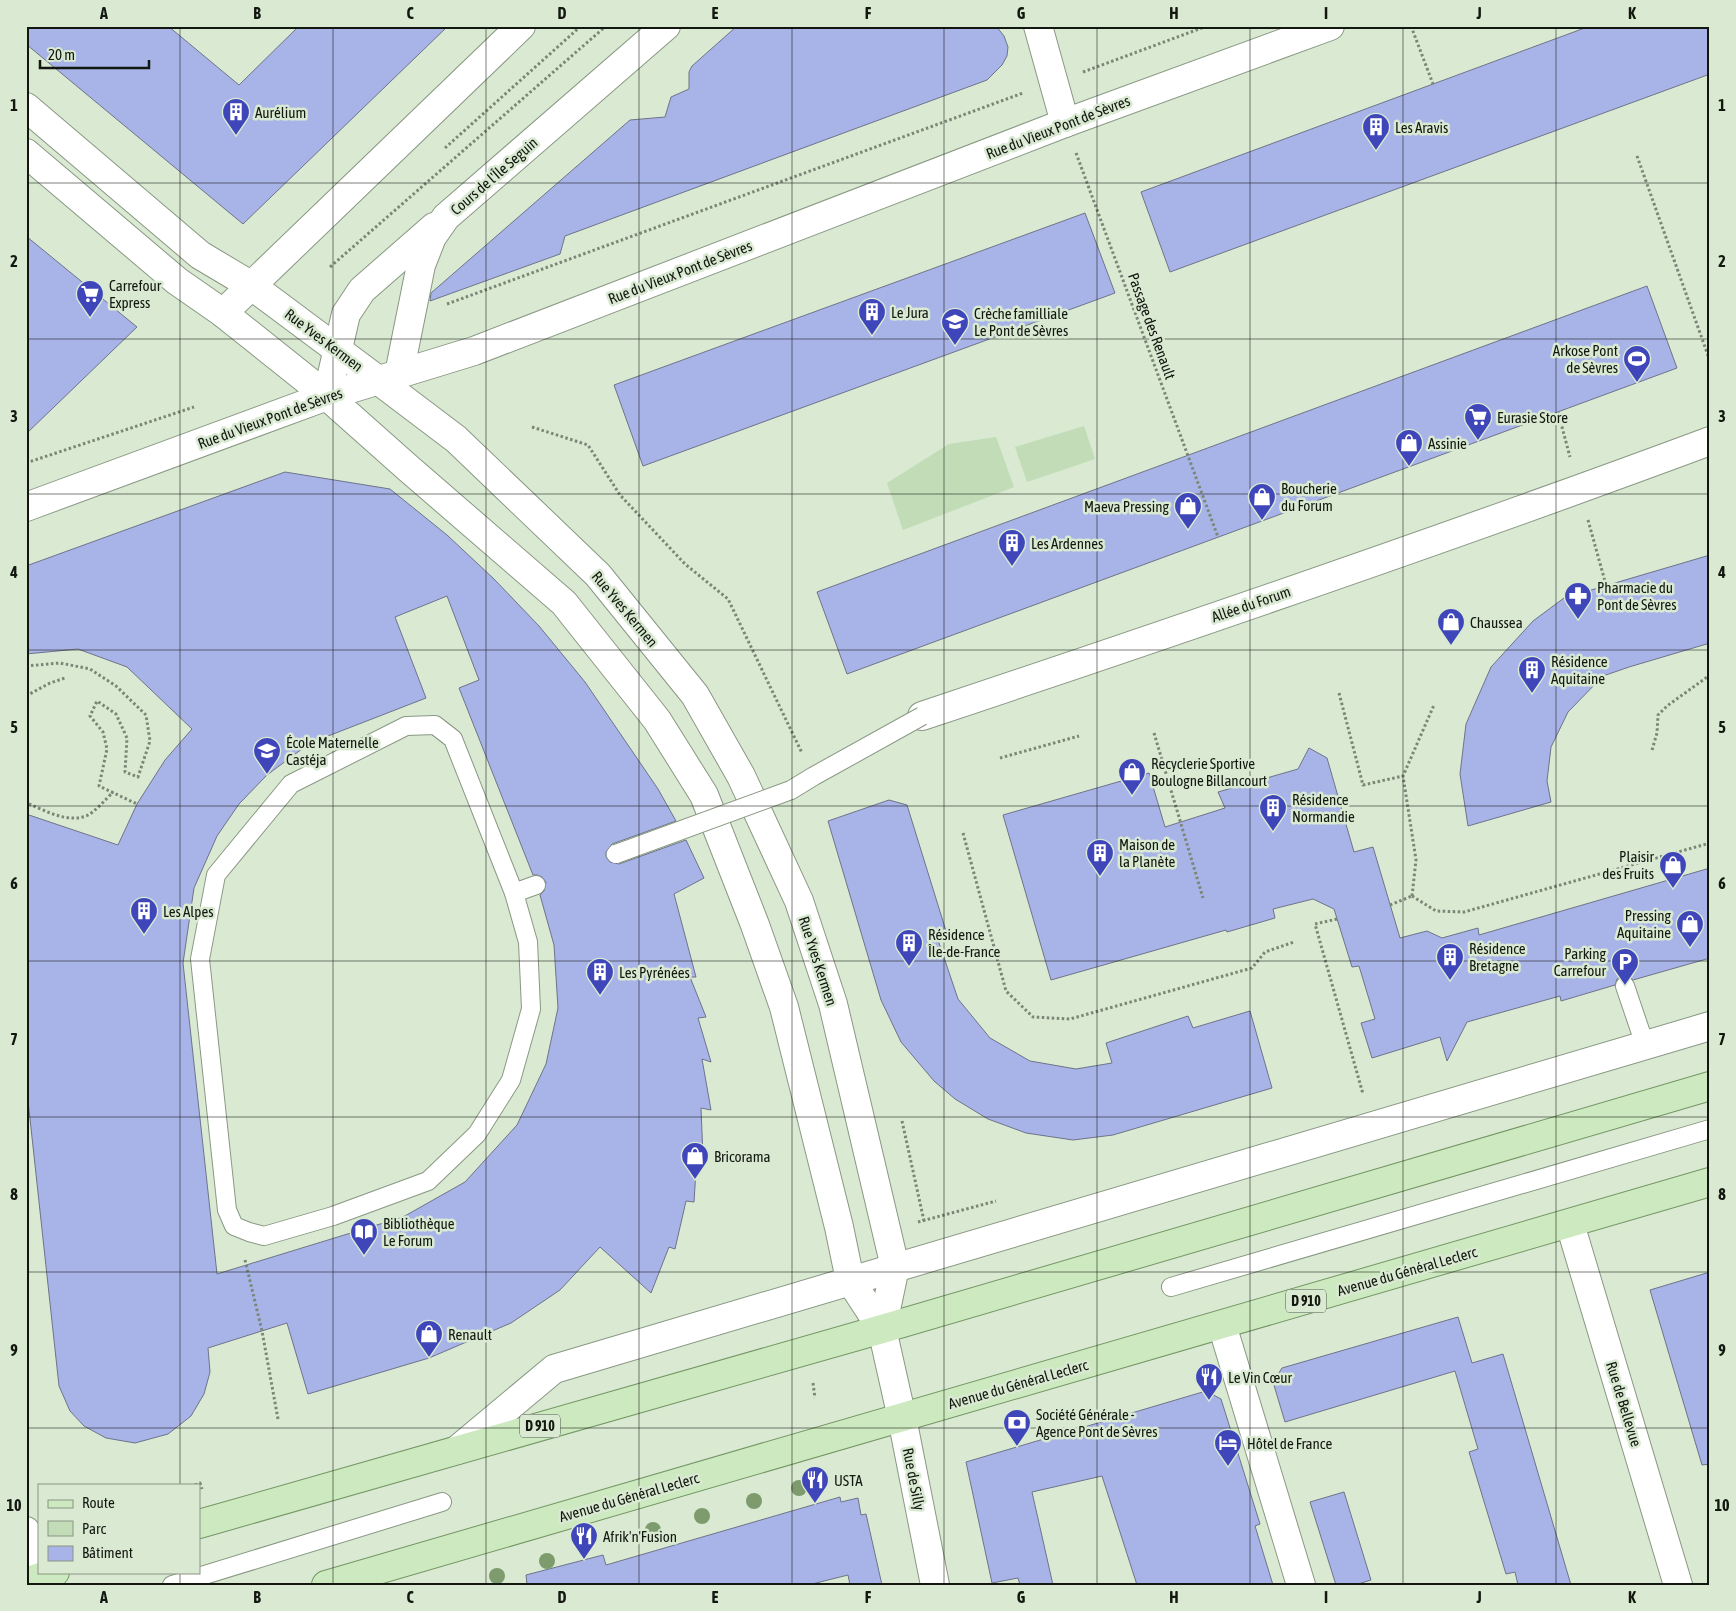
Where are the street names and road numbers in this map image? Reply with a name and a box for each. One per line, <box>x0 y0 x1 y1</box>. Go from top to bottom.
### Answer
street label: Rue du Vieux Pont de Sèvres <box>984 92 1132 162</box>
street label: Cours de l'Île Seguin <box>447 134 541 218</box>
street label: Rue du Vieux Pont de Sèvres <box>606 237 754 307</box>
street label: Passage des Renault <box>1125 270 1179 382</box>
street label: Rue Yves Kermen <box>282 305 366 375</box>
street label: Rue du Vieux Pont de Sèvres <box>195 384 345 452</box>
street label: Rue Yves Kermen <box>589 568 661 650</box>
street label: Allée du Forum <box>1209 583 1293 625</box>
street label: Rue Yves Kermen <box>796 914 840 1008</box>
street label: Avenue du Général Leclerc <box>1335 1243 1479 1299</box>
road number: D 910 <box>1286 1290 1326 1312</box>
street label: Avenue du Général Leclerc <box>946 1356 1090 1412</box>
street label: Rue de Bellevue <box>1603 1359 1645 1449</box>
road number: D 910 <box>520 1414 560 1438</box>
street label: Rue de Silly <box>900 1446 928 1512</box>
street label: Avenue du Général Leclerc <box>557 1469 701 1525</box>

